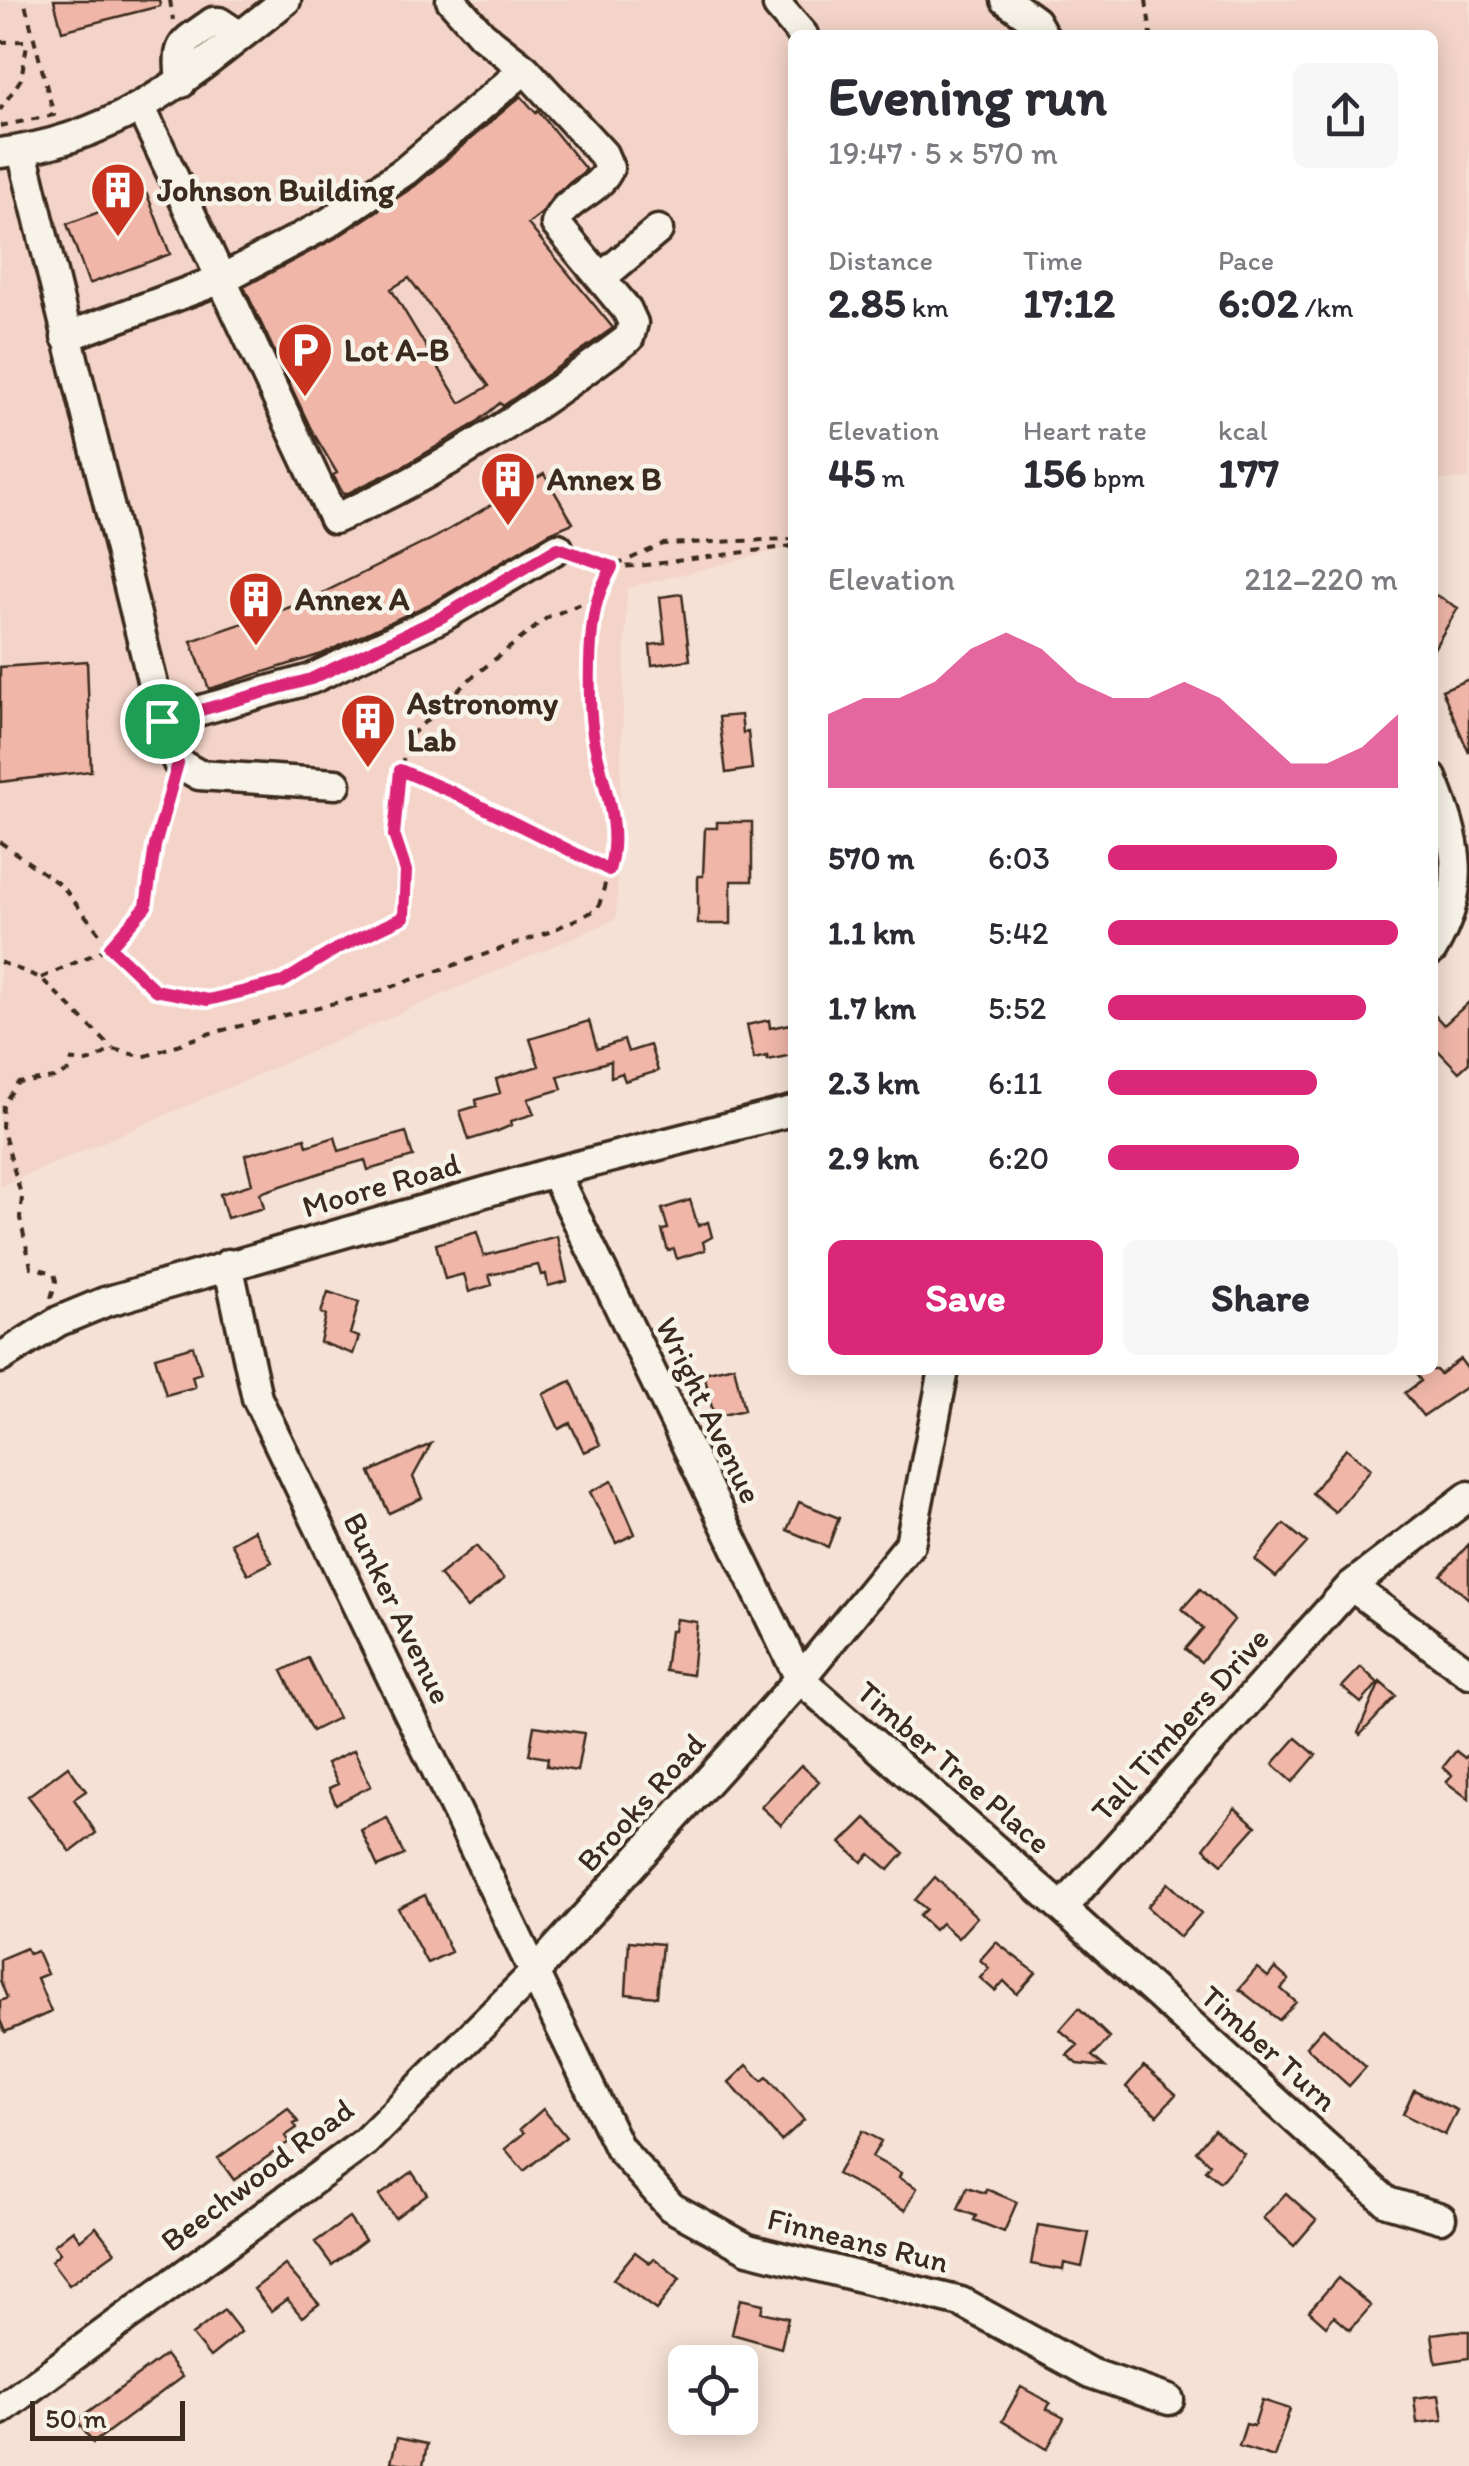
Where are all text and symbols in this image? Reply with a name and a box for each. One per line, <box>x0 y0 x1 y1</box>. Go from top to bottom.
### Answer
text: Evening run <box>828 63 1107 129</box>
button: share <box>1293 63 1398 168</box>
text: 19:47 · 5 × 570 m <box>828 134 1058 172</box>
building icon: Johnson Building <box>88 160 148 239</box>
place label: Johnson Building <box>156 171 395 209</box>
text: Distance <box>828 243 933 277</box>
text: Time <box>1023 243 1083 277</box>
text: Pace <box>1218 243 1274 277</box>
text: 2.85 <box>828 277 906 328</box>
text: 17:12 <box>1023 277 1115 328</box>
text: 6:02 <box>1218 277 1298 328</box>
text: km <box>906 290 949 324</box>
text: /km <box>1298 290 1354 324</box>
parking icon: Lot A-B <box>275 320 335 399</box>
place label: Lot A-B <box>344 331 449 369</box>
text: Elevation <box>828 413 939 447</box>
text: Heart rate <box>1023 413 1147 447</box>
text: kcal <box>1218 413 1268 447</box>
text: 45 <box>828 447 875 498</box>
text: 156 <box>1023 447 1087 498</box>
text: 177 <box>1218 447 1279 498</box>
building icon: Annex B <box>478 449 538 528</box>
place label: Annex B <box>546 460 662 498</box>
text: m <box>875 460 905 494</box>
text: bpm <box>1087 460 1145 494</box>
text: Elevation <box>828 560 955 598</box>
text: 212–220 m <box>1244 560 1398 598</box>
building icon: Annex A <box>226 569 286 648</box>
place label: Annex A <box>294 580 410 618</box>
pin <box>120 679 205 764</box>
place label: Astronomy Lab <box>406 684 559 759</box>
building icon: Astronomy Lab <box>338 691 398 770</box>
icon: arrive <box>135 694 190 749</box>
text: 570 m <box>828 839 915 877</box>
text: 6:03 <box>988 839 1050 877</box>
text: 1.1 km <box>828 914 915 952</box>
text: 5:42 <box>988 914 1049 952</box>
text: 1.7 km <box>828 989 916 1027</box>
text: 5:52 <box>988 989 1046 1027</box>
text: 2.3 km <box>828 1064 920 1102</box>
text: 6:11 <box>988 1064 1042 1102</box>
text: 2.9 km <box>828 1139 919 1177</box>
text: 6:20 <box>988 1139 1049 1177</box>
street label: Moore Road <box>298 1144 464 1226</box>
button: Save <box>828 1240 1103 1355</box>
button: Share <box>1123 1240 1398 1355</box>
street label: Wright Avenue <box>648 1311 770 1509</box>
street label: Bunker Avenue <box>335 1506 461 1710</box>
street label: Tall Timbers Drive <box>1083 1619 1277 1829</box>
street label: Timber Tree Place <box>849 1672 1059 1862</box>
street label: Brooks Road <box>569 1724 714 1879</box>
street label: Timber Turn <box>1193 1977 1345 2119</box>
street label: Beechwood Road <box>153 2090 361 2260</box>
street label: Finneans Run <box>764 2199 952 2281</box>
map controls <box>668 2345 758 2435</box>
button: locate <box>668 2345 758 2435</box>
scale bar <box>30 2396 185 2440</box>
text: 50 m <box>45 2401 107 2435</box>

